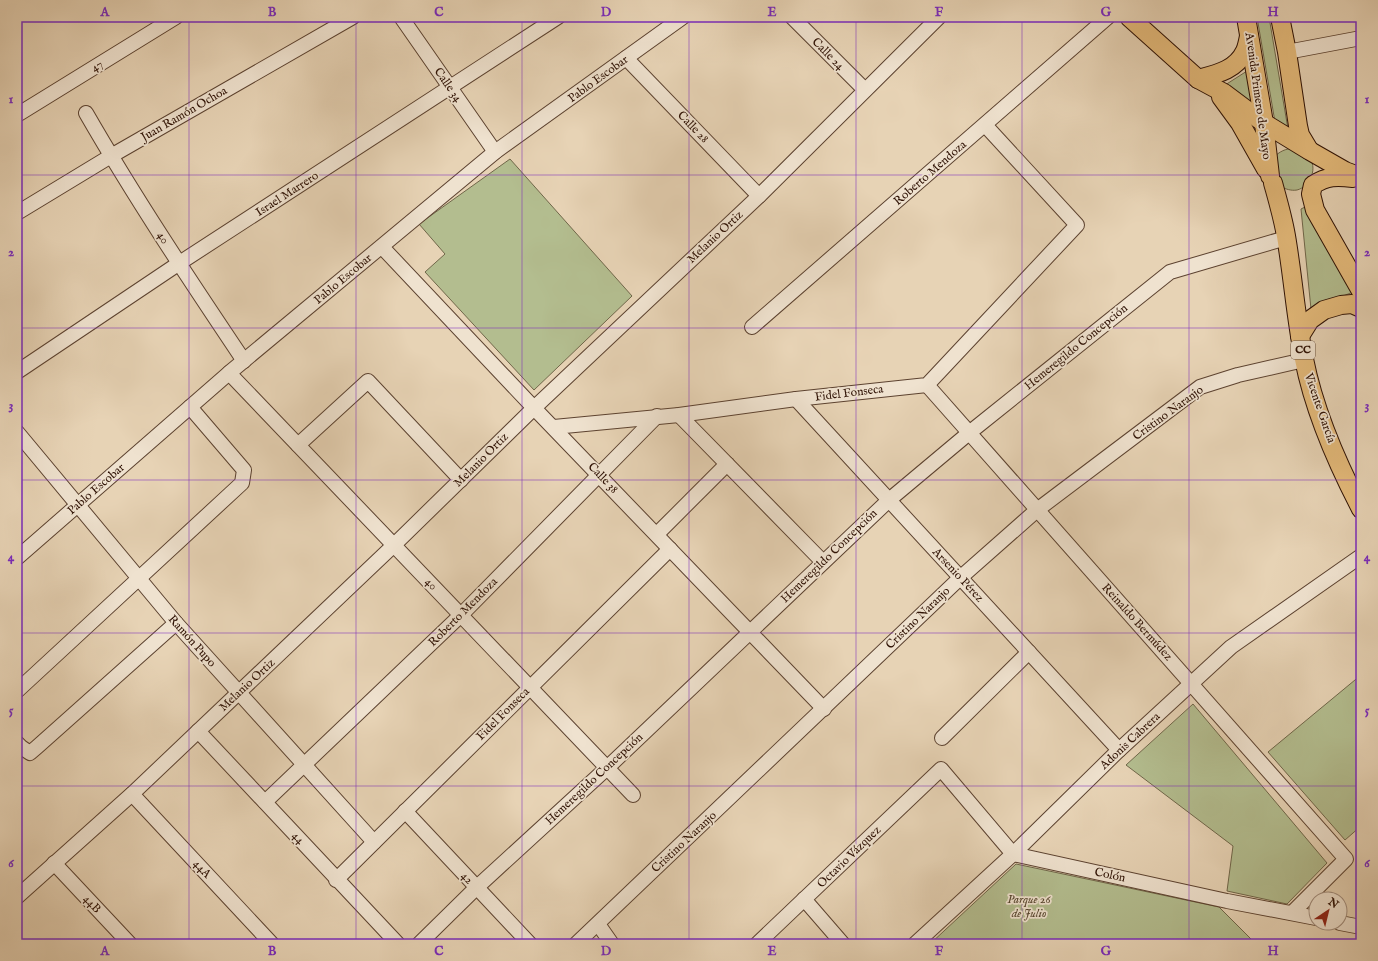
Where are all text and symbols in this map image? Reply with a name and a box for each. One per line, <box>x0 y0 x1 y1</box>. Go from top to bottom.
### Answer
text: A <box>100 4 111 21</box>
text: B <box>268 4 277 21</box>
text: C <box>434 4 444 21</box>
text: D <box>601 4 612 21</box>
text: E <box>767 4 777 21</box>
text: F <box>935 4 944 21</box>
text: G <box>1101 4 1112 21</box>
text: H <box>1267 4 1279 21</box>
street label: Avenida Primero de Mayo <box>1242 30 1274 161</box>
street label: Calle 24 <box>809 35 847 73</box>
street label: Pablo Escobar <box>565 52 632 106</box>
street label: 47 <box>88 57 106 75</box>
street label: Calle 34 <box>431 65 465 105</box>
street label: Juan Ramón Ochoa <box>137 83 231 147</box>
text: 1 <box>9 91 14 108</box>
text: 1 <box>1365 91 1370 108</box>
street label: Calle 28 <box>674 108 712 146</box>
street label: Roberto Mendoza <box>890 137 970 209</box>
street label: Israel Marrero <box>253 168 322 220</box>
street label: Melanio Ortiz <box>684 207 746 267</box>
street label: 40 <box>154 229 173 247</box>
text: 2 <box>8 244 14 261</box>
text: 2 <box>1364 244 1370 261</box>
street label: Pablo Escobar <box>311 250 375 308</box>
street label: Hemeregildo Concepción <box>1021 300 1132 394</box>
road number: CC <box>1291 341 1315 359</box>
street label: Vicente García <box>1301 370 1339 446</box>
street label: Fidel Fonseca <box>814 381 885 405</box>
street label: Cristino Naranjo <box>1130 382 1207 444</box>
text: 3 <box>9 397 14 414</box>
text: 3 <box>1365 397 1370 414</box>
street label: Melanio Ortiz <box>451 429 512 490</box>
street label: Calle 38 <box>585 459 622 497</box>
street label: Pablo Escobar <box>64 460 128 518</box>
street label: Hemeregildo Concepción <box>778 506 882 607</box>
street label: Arsenio Pérez <box>928 544 987 606</box>
text: 4 <box>8 549 15 566</box>
text: 4 <box>1364 549 1371 566</box>
street label: Roberto Mendoza <box>425 574 501 650</box>
street label: 40 <box>422 575 441 594</box>
street label: Reinaldo Bermúdez <box>1098 580 1176 664</box>
street label: Cristino Naranjo <box>883 583 954 652</box>
street label: Ramón Pupo <box>164 612 220 671</box>
street label: Melanio Ortiz <box>216 655 278 715</box>
street label: Fidel Fonseca <box>473 684 533 744</box>
text: 5 <box>9 702 14 719</box>
text: 5 <box>1365 702 1370 719</box>
street label: Adonis Cabrera <box>1096 709 1164 773</box>
street label: Hemeregildo Concepción <box>542 729 647 829</box>
street label: Cristino Naranjo <box>648 808 720 876</box>
street label: Octavio Vázquez <box>814 823 885 892</box>
street label: 44 <box>289 829 308 848</box>
text: 6 <box>8 855 14 872</box>
text: 6 <box>1364 855 1370 872</box>
street label: 44A <box>190 857 215 882</box>
street label: Colón <box>1093 864 1127 886</box>
street label: 42 <box>458 869 477 888</box>
north arrow <box>1308 891 1348 931</box>
street label: 44B <box>80 892 104 916</box>
park label: Parque 26 de Julio <box>1007 892 1052 921</box>
text: N <box>1324 895 1341 912</box>
text: A <box>100 943 111 960</box>
text: B <box>268 943 277 960</box>
text: C <box>434 943 444 960</box>
text: D <box>601 943 612 960</box>
text: E <box>767 943 777 960</box>
text: F <box>935 943 944 960</box>
text: G <box>1101 943 1112 960</box>
text: H <box>1267 943 1279 960</box>

